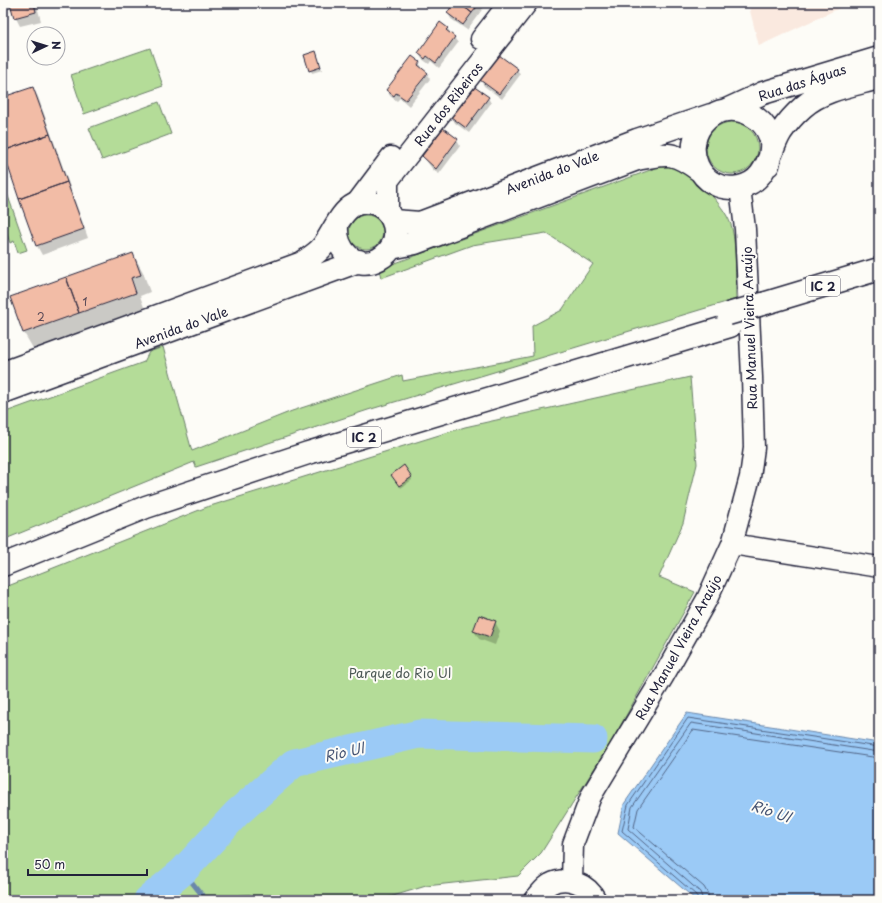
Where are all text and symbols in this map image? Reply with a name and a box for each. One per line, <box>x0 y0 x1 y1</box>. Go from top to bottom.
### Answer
north arrow <box>26 26 66 66</box>
text: N <box>48 40 65 50</box>
street label: Rua dos Ribeiros <box>409 58 487 150</box>
street label: Rua das Águas <box>756 59 849 105</box>
street label: Avenida do Vale <box>503 145 601 199</box>
street label: Rua Manuel Vieira Araújo <box>737 246 761 410</box>
road number: IC 2 <box>806 276 840 296</box>
house number: 1 <box>83 293 88 310</box>
street label: Avenida do Vale <box>131 301 231 353</box>
house number: 2 <box>37 308 45 325</box>
road number: IC 2 <box>347 427 381 447</box>
street label: Rua Manuel Vieira Araújo <box>630 571 726 723</box>
park label: Parque do Rio Ul <box>349 663 451 682</box>
water label: Rio Ul <box>322 737 368 767</box>
water label: Rio Ul <box>749 795 795 828</box>
scale bar <box>28 851 147 877</box>
text: 50 m <box>34 855 65 873</box>

